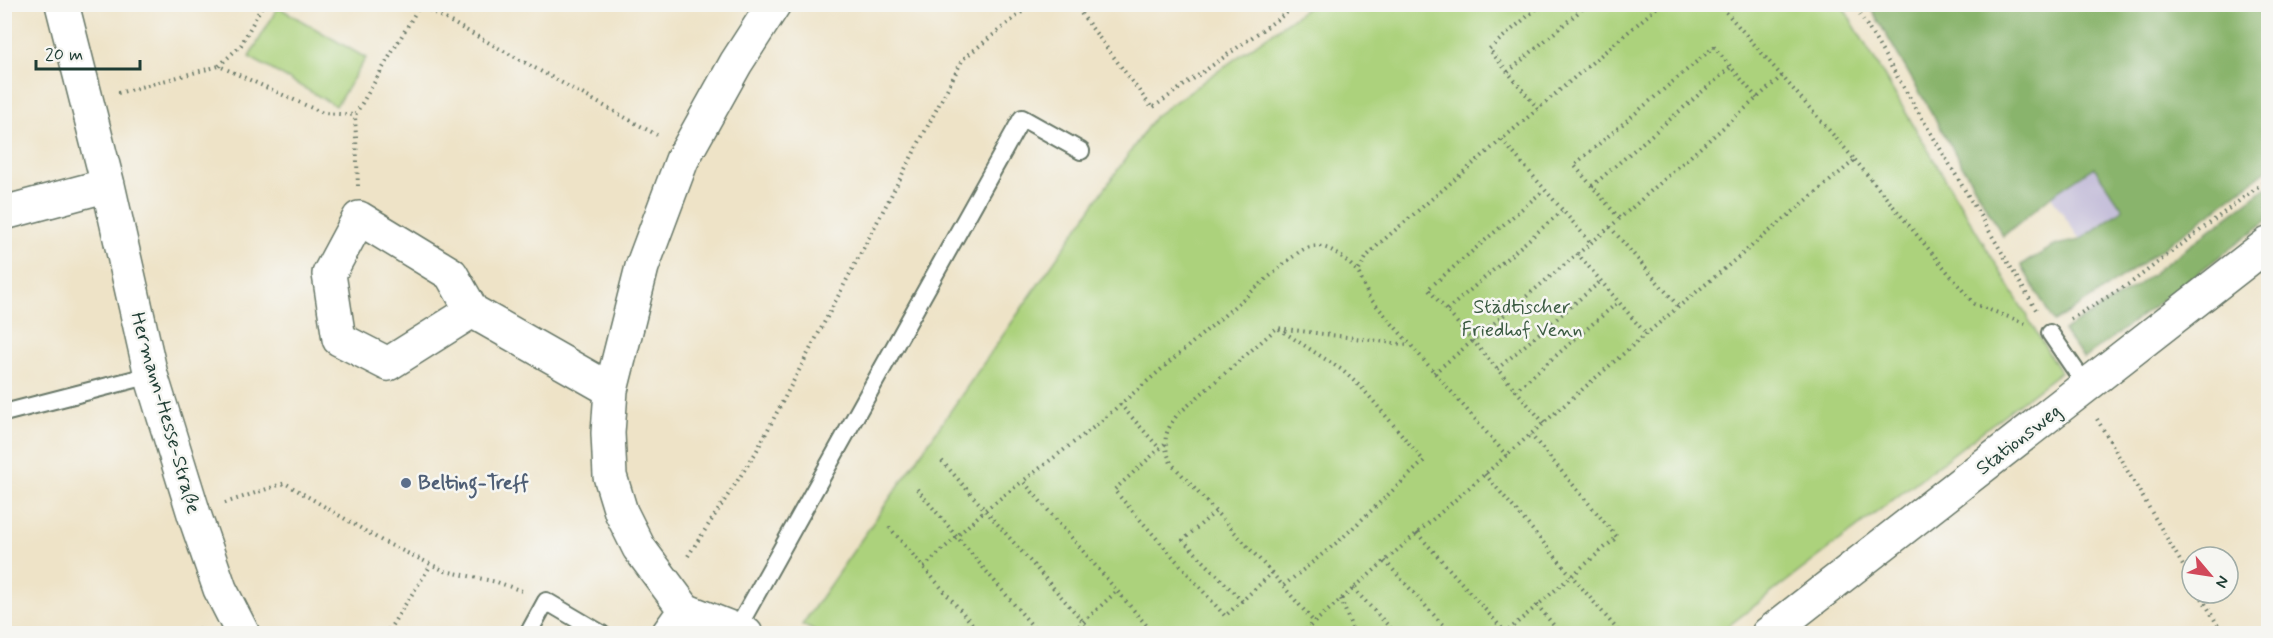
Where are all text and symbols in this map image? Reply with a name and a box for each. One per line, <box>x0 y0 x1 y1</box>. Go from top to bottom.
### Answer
scale bar <box>36 33 140 71</box>
text: 20 m <box>45 43 83 67</box>
park label: Städtischer Friedhof Venn <box>1462 294 1582 344</box>
street label: Hermann-Hesse-Straße <box>123 309 207 517</box>
street label: Stationsweg <box>1971 398 2067 482</box>
place label: Belting-Treff <box>418 470 529 499</box>
marker: Belting-Treff <box>399 476 413 490</box>
north arrow <box>2180 545 2240 605</box>
text: N <box>2210 572 2234 591</box>

